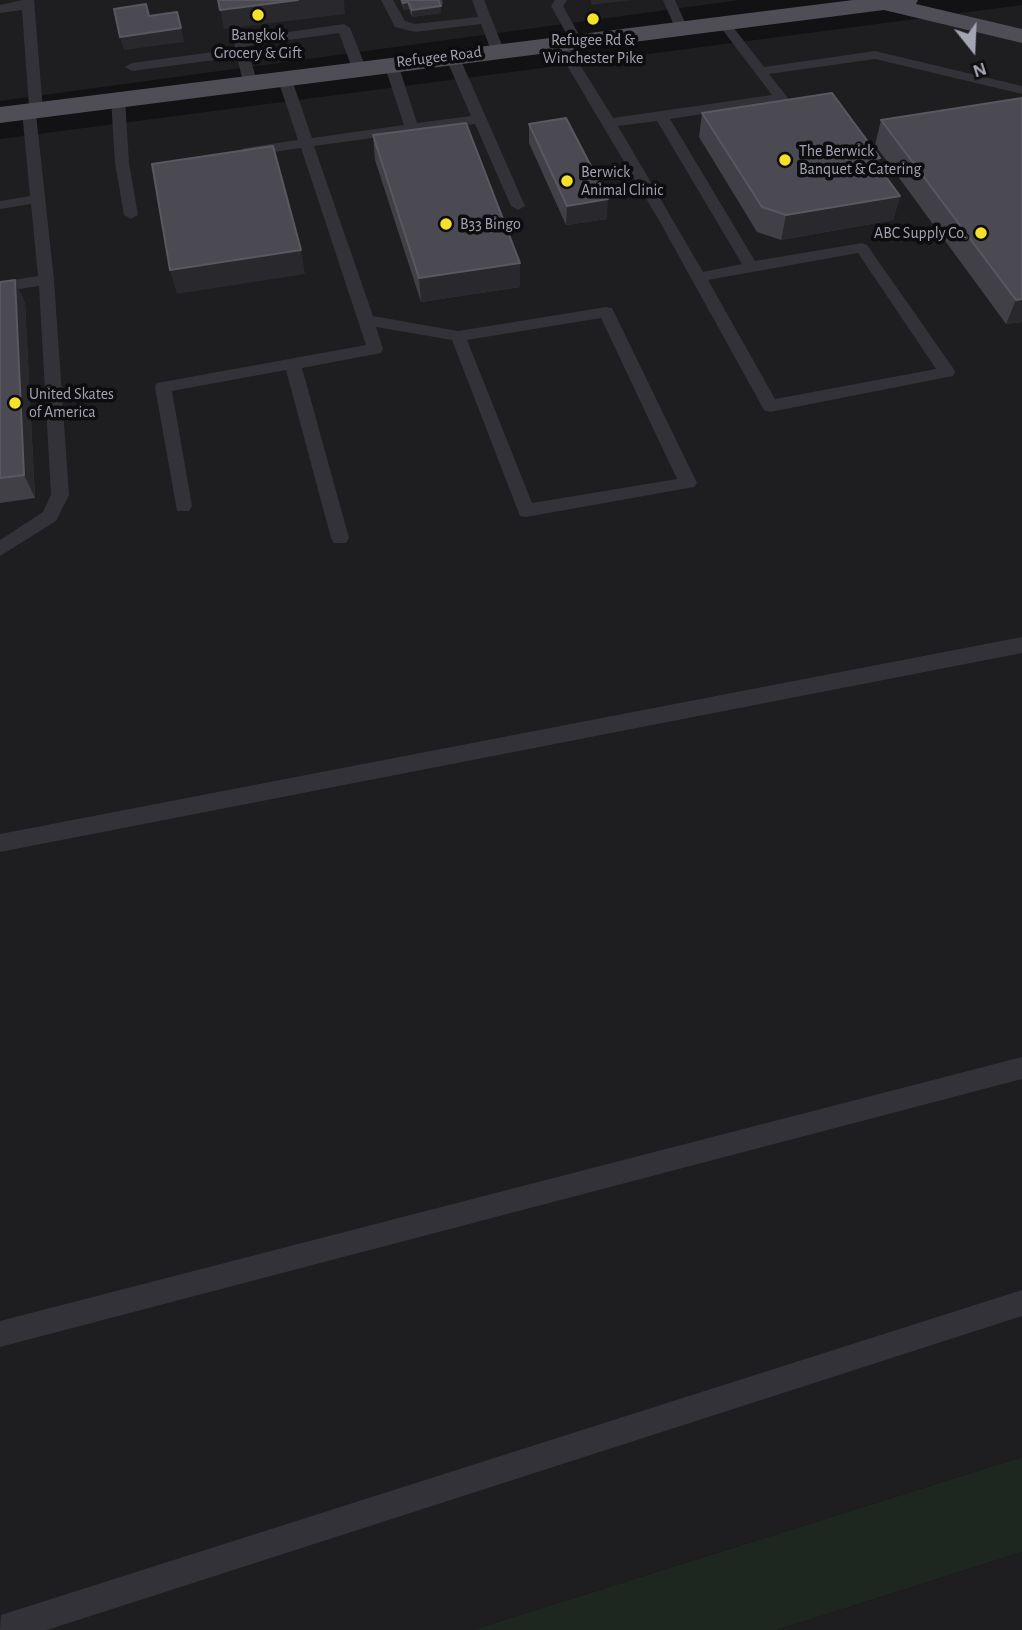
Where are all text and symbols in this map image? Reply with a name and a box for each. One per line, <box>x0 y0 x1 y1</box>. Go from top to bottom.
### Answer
marker: Bangkok Grocery & Gift <box>250 7 266 23</box>
marker: Refugee Rd & Winchester Pike <box>585 11 601 27</box>
north arrow <box>938 14 1008 84</box>
place label: Bangkok Grocery & Gift <box>214 25 302 63</box>
place label: Refugee Rd & Winchester Pike <box>543 30 643 68</box>
street label: Refugee Road <box>395 42 483 72</box>
text: N <box>970 58 989 81</box>
place label: The Berwick Banquet & Catering <box>799 141 921 179</box>
marker: The Berwick Banquet & Catering <box>777 152 793 168</box>
place label: Berwick Animal Clinic <box>581 162 663 200</box>
marker: Berwick Animal Clinic <box>559 173 575 189</box>
place label: B33 Bingo <box>460 214 521 234</box>
marker: B33 Bingo <box>438 216 454 232</box>
place label: ABC Supply Co. <box>874 223 967 243</box>
marker: ABC Supply Co. <box>973 225 989 241</box>
place label: United Skates of America <box>29 384 114 422</box>
marker: United Skates of America <box>7 395 23 411</box>

